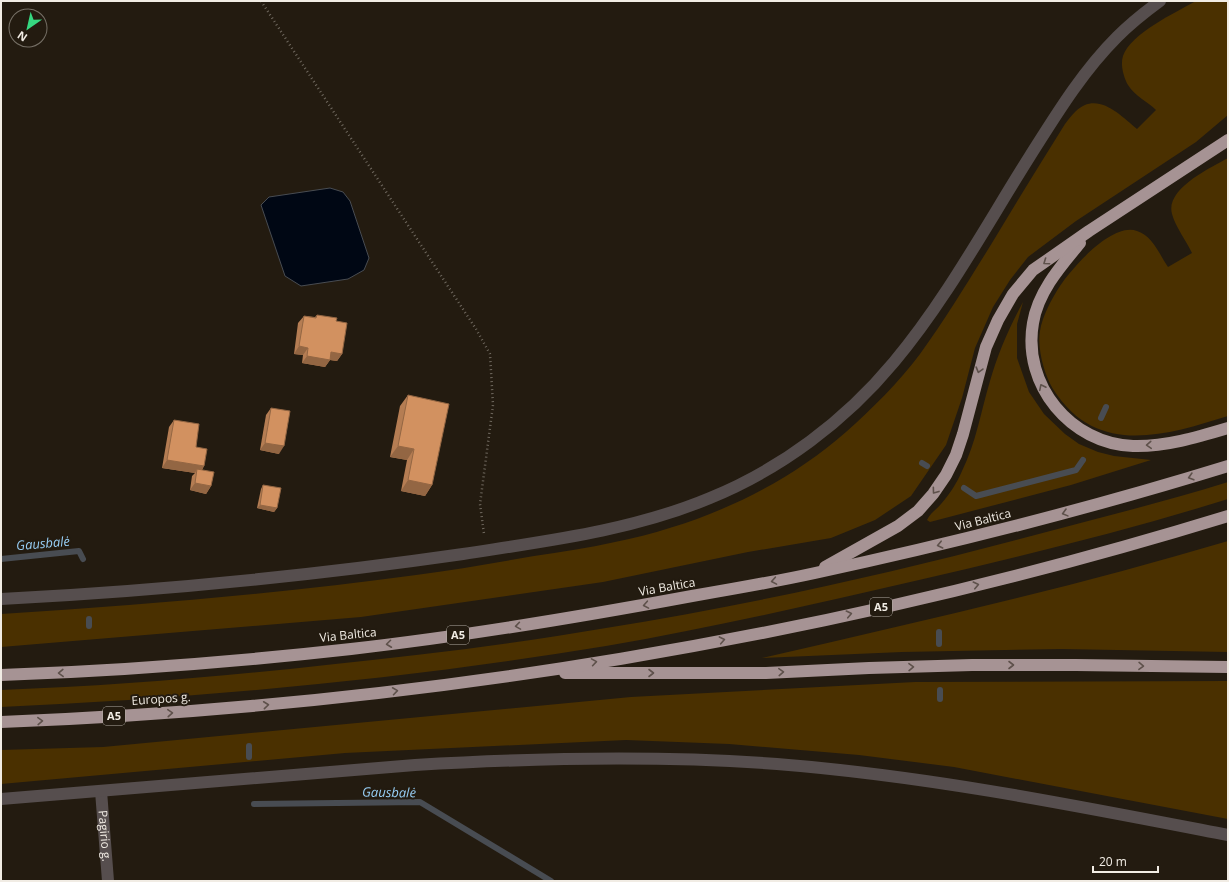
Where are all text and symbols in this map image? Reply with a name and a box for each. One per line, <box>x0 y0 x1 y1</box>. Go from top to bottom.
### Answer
north arrow <box>8 8 48 48</box>
text: N <box>14 28 30 45</box>
one-way arrow <box>1043 257 1050 265</box>
one-way arrow <box>976 367 984 373</box>
one-way arrow <box>1039 383 1047 391</box>
one-way arrow <box>1146 441 1152 450</box>
one-way arrow <box>1187 472 1194 481</box>
one-way arrow <box>932 487 940 494</box>
street label: Via Baltica <box>953 504 1013 535</box>
one-way arrow <box>1062 508 1069 517</box>
water label: Gausbalė <box>15 532 71 554</box>
one-way arrow <box>936 540 943 549</box>
street label: Via Baltica <box>637 573 697 600</box>
one-way arrow <box>771 576 777 585</box>
one-way arrow <box>973 581 979 589</box>
road number: A5 <box>870 598 892 616</box>
one-way arrow <box>643 600 649 609</box>
one-way arrow <box>846 610 853 619</box>
one-way arrow <box>515 621 521 630</box>
street label: Via Baltica <box>319 623 377 646</box>
road number: A5 <box>447 626 469 644</box>
one-way arrow <box>719 636 725 644</box>
one-way arrow <box>386 639 392 648</box>
one-way arrow <box>591 658 597 667</box>
one-way arrow <box>1008 661 1014 669</box>
one-way arrow <box>1138 662 1144 670</box>
one-way arrow <box>908 663 914 671</box>
one-way arrow <box>778 668 784 676</box>
one-way arrow <box>58 669 64 677</box>
one-way arrow <box>648 669 654 677</box>
one-way arrow <box>392 687 398 696</box>
street label: Europos g. <box>131 688 191 709</box>
one-way arrow <box>263 700 269 709</box>
road number: A5 <box>103 707 125 725</box>
one-way arrow <box>167 708 173 717</box>
one-way arrow <box>37 716 43 725</box>
water label: Gausbalė <box>362 783 417 801</box>
street label: Pagirio g. <box>95 810 115 862</box>
scale bar <box>1093 848 1158 874</box>
text: 20 m <box>1099 853 1127 870</box>

